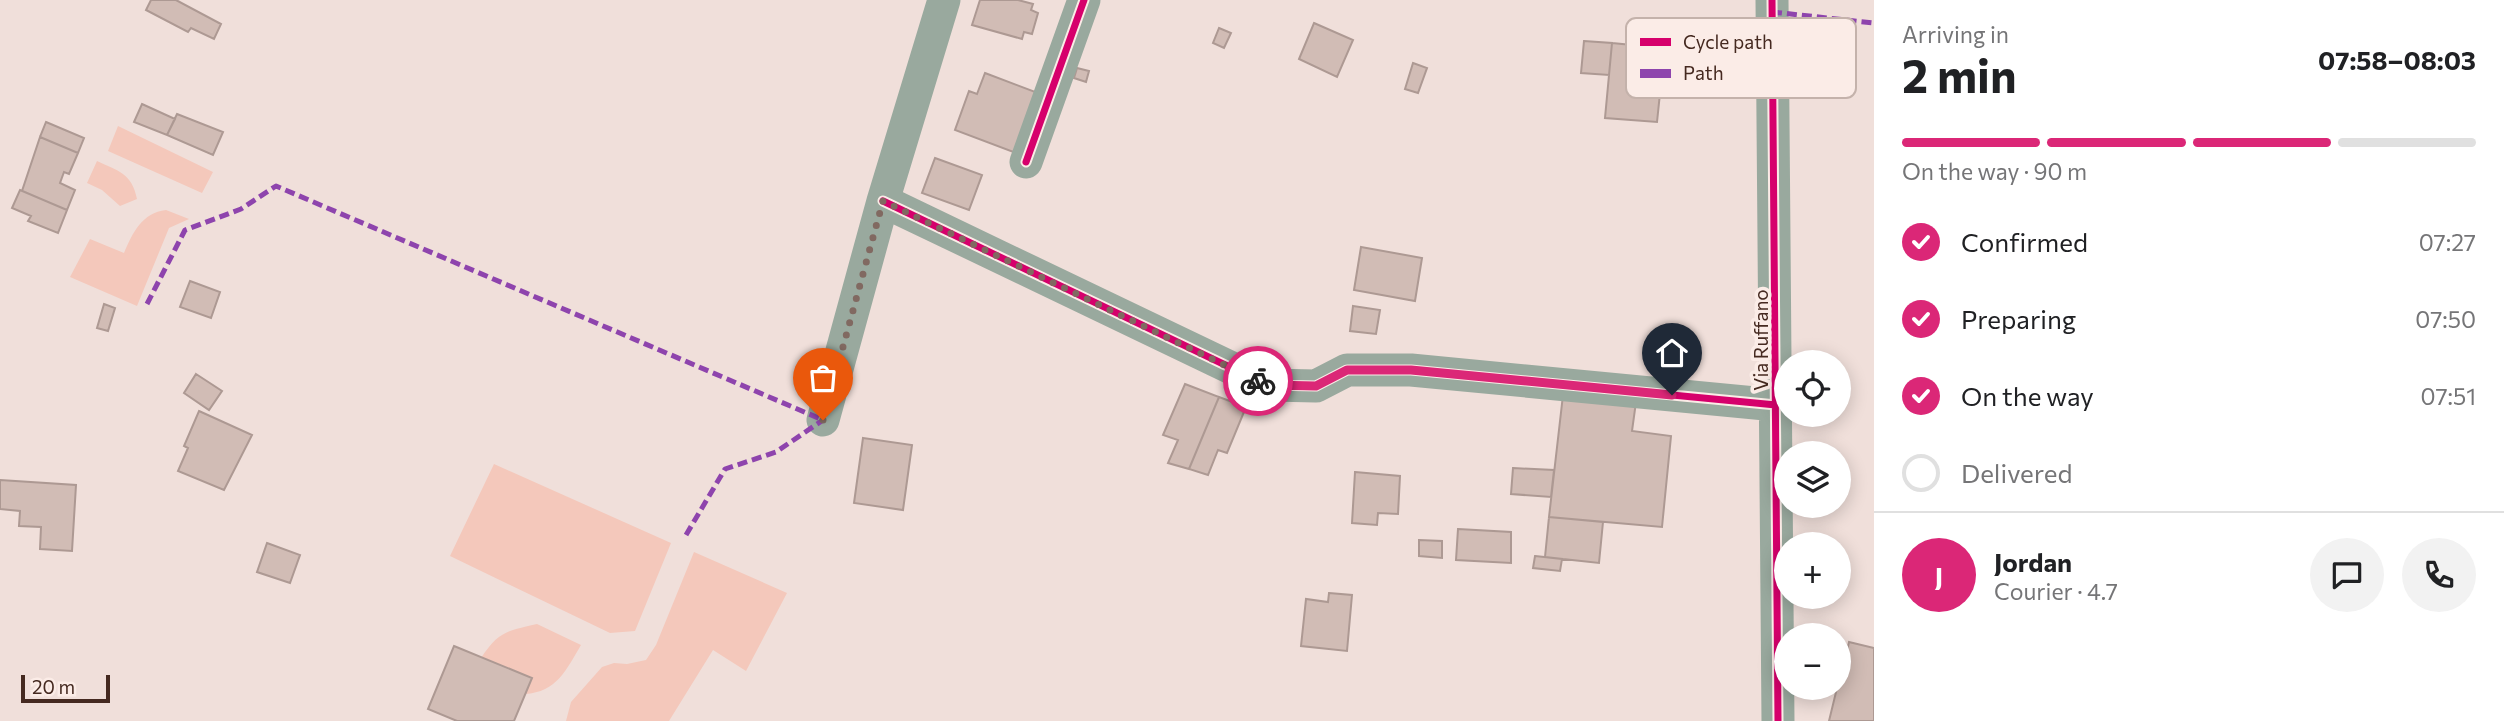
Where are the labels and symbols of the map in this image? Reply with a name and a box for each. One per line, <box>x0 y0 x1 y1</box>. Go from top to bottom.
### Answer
legend <box>1626 18 1856 98</box>
text: Cycle path <box>1683 30 1773 53</box>
text: Path <box>1683 61 1724 84</box>
street label: Via Ruffano <box>1749 289 1772 391</box>
pin <box>1642 323 1702 395</box>
courier <box>1223 346 1293 416</box>
pin <box>793 348 853 420</box>
scale bar <box>21 672 110 704</box>

